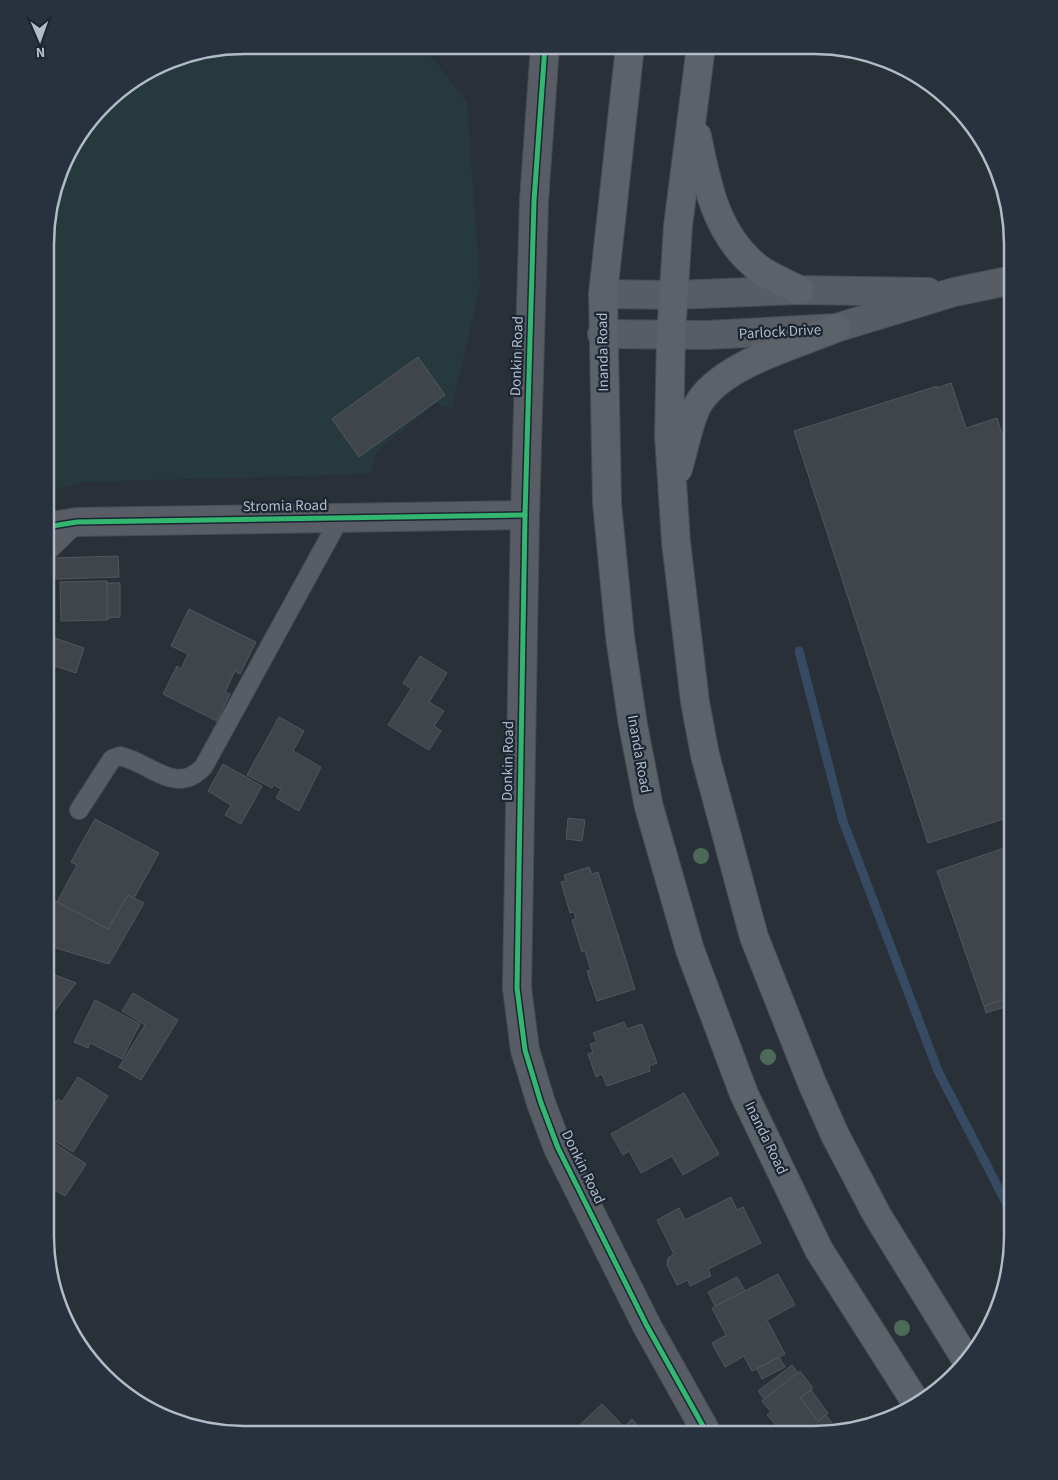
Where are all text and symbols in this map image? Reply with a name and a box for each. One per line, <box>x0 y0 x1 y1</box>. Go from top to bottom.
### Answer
north arrow <box>15 15 65 65</box>
text: N <box>35 42 45 62</box>
street label: Inanda Road <box>592 312 614 392</box>
street label: Donkin Road <box>505 316 529 396</box>
street label: Parlock Drive <box>738 319 822 345</box>
street label: Stromia Road <box>242 495 328 517</box>
street label: Inanda Road <box>622 713 656 795</box>
street label: Donkin Road <box>497 721 519 801</box>
street label: Inanda Road <box>739 1098 793 1178</box>
street label: Donkin Road <box>556 1126 610 1208</box>

